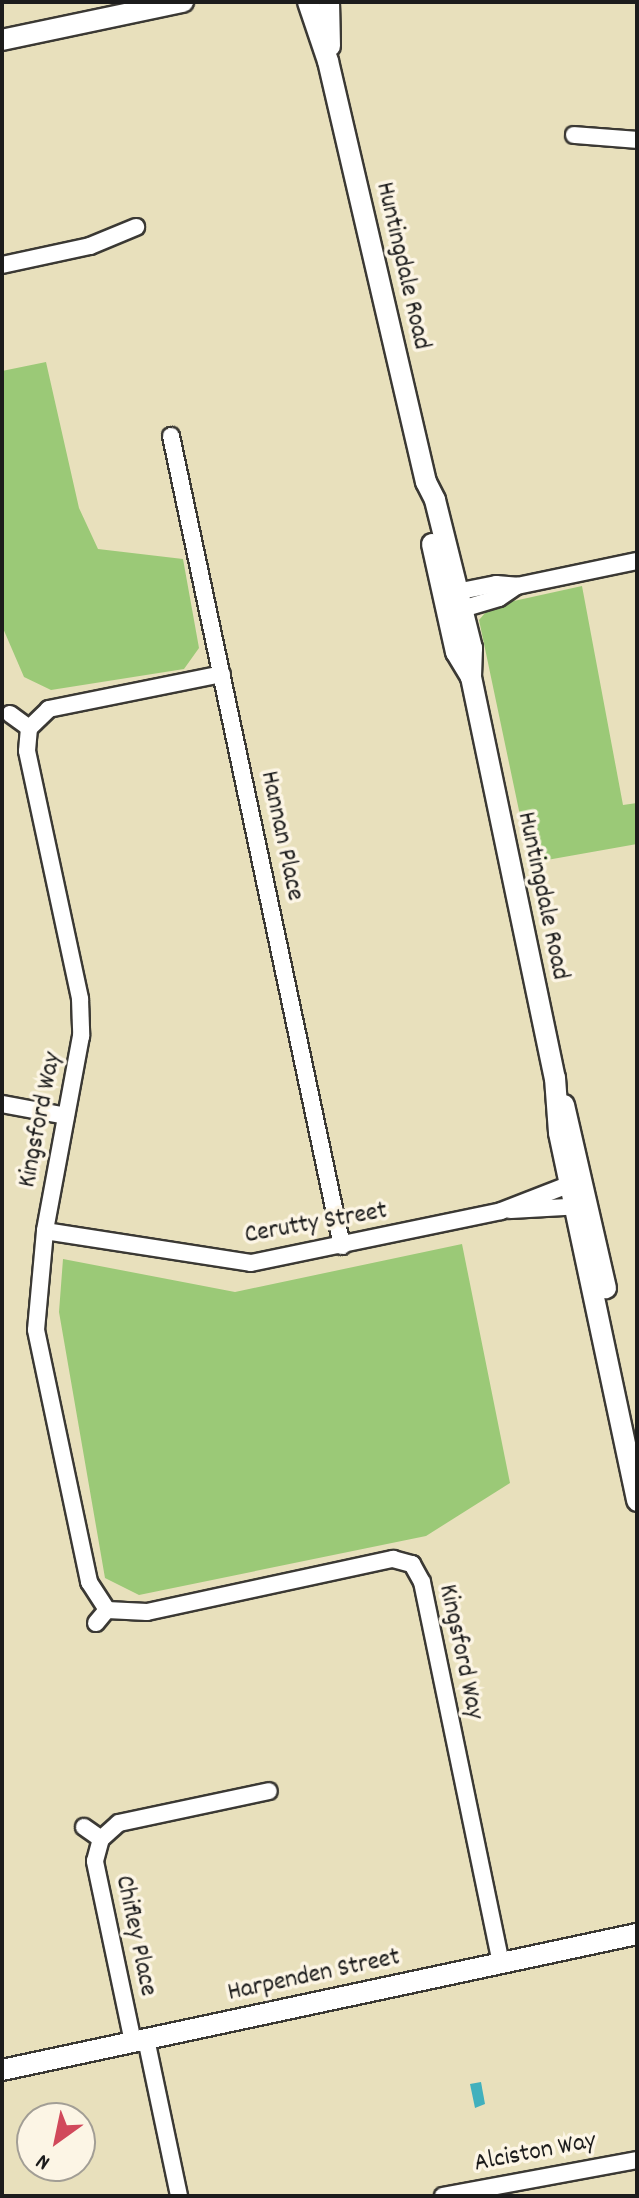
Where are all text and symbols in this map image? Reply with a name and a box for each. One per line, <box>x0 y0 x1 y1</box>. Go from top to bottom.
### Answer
street label: Huntingdale Road <box>368 179 436 353</box>
street label: Hannan Place <box>252 768 310 904</box>
street label: Huntingdale Road <box>509 809 575 983</box>
street label: Kingsford Way <box>13 1050 69 1190</box>
street label: Cerutty Street <box>242 1196 390 1252</box>
street label: Kingsford Way <box>430 1582 490 1722</box>
street label: Chifley Place <box>107 1873 163 1999</box>
street label: Harpenden Street <box>225 1943 403 2009</box>
north arrow <box>16 2102 96 2182</box>
street label: Alciston Way <box>471 2126 599 2180</box>
text: N <box>31 2145 57 2177</box>

